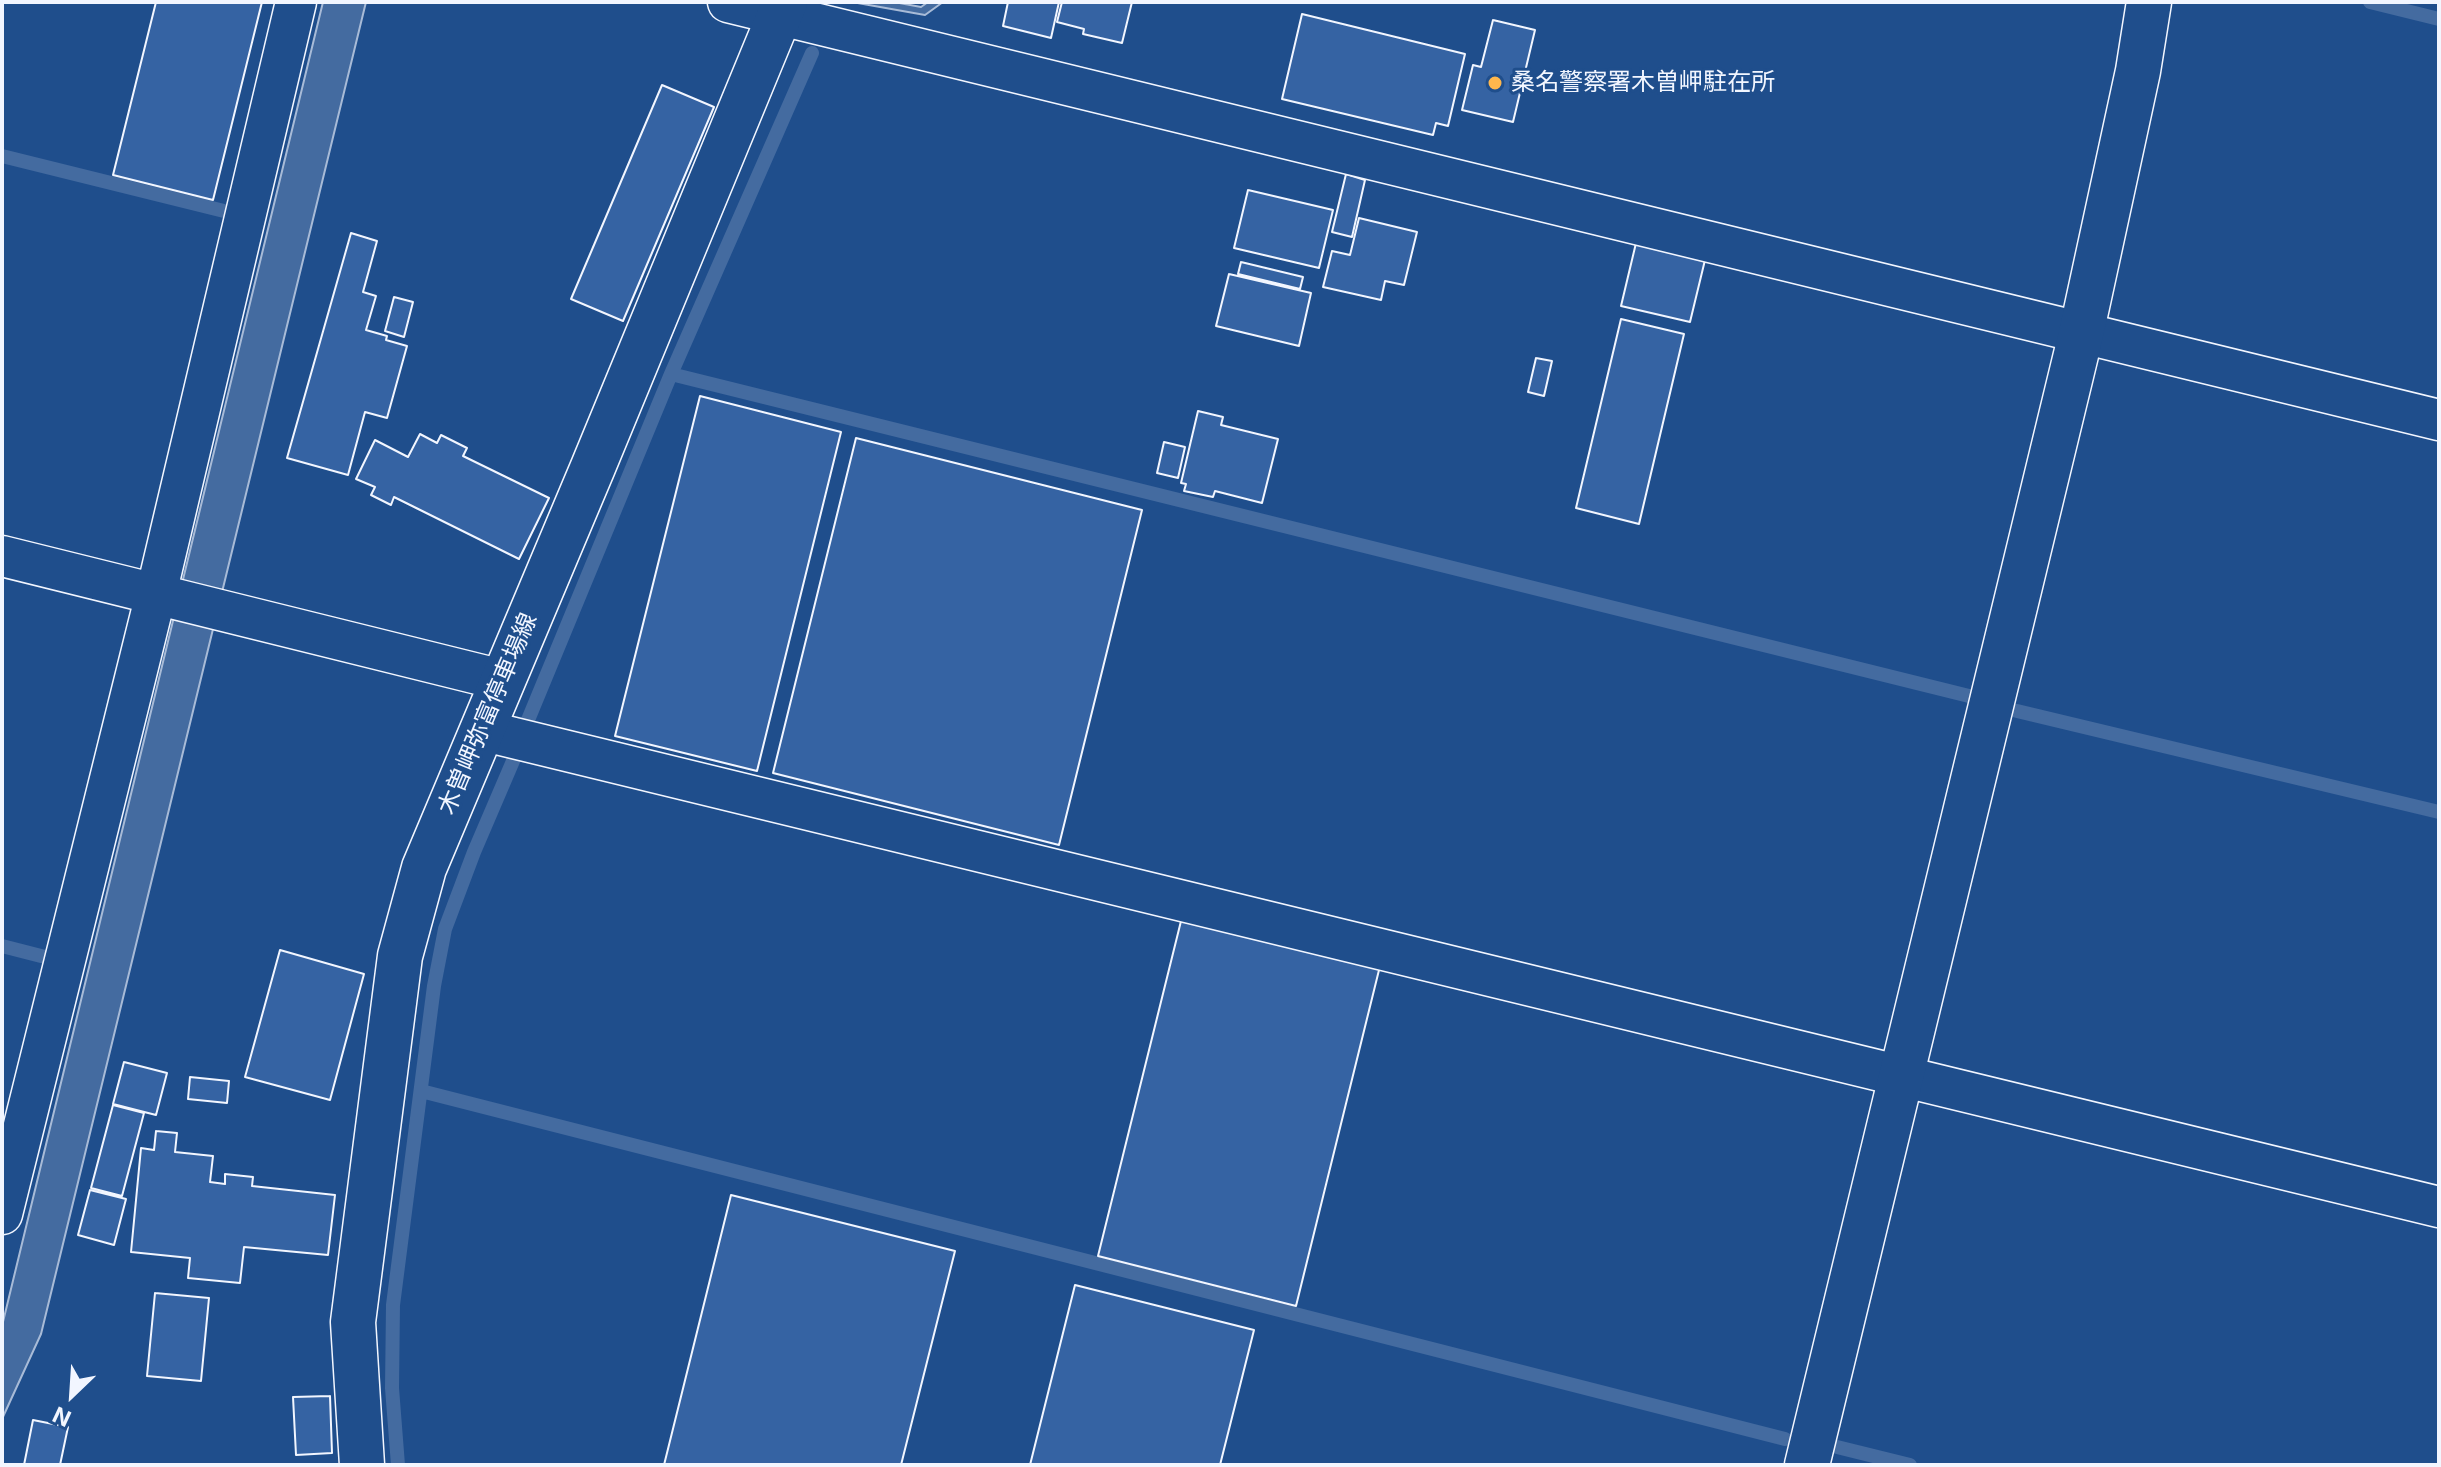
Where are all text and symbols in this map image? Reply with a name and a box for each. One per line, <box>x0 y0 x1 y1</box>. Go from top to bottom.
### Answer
place label: 桑名警察署木曽岬駐在所 <box>1511 69 1775 97</box>
marker: 桑名警察署木曽岬駐在所 <box>1486 74 1504 92</box>
street label: 木曽岬弥富停車場線 <box>433 609 543 819</box>
north arrow <box>32 1355 112 1435</box>
text: N <box>49 1401 75 1432</box>

